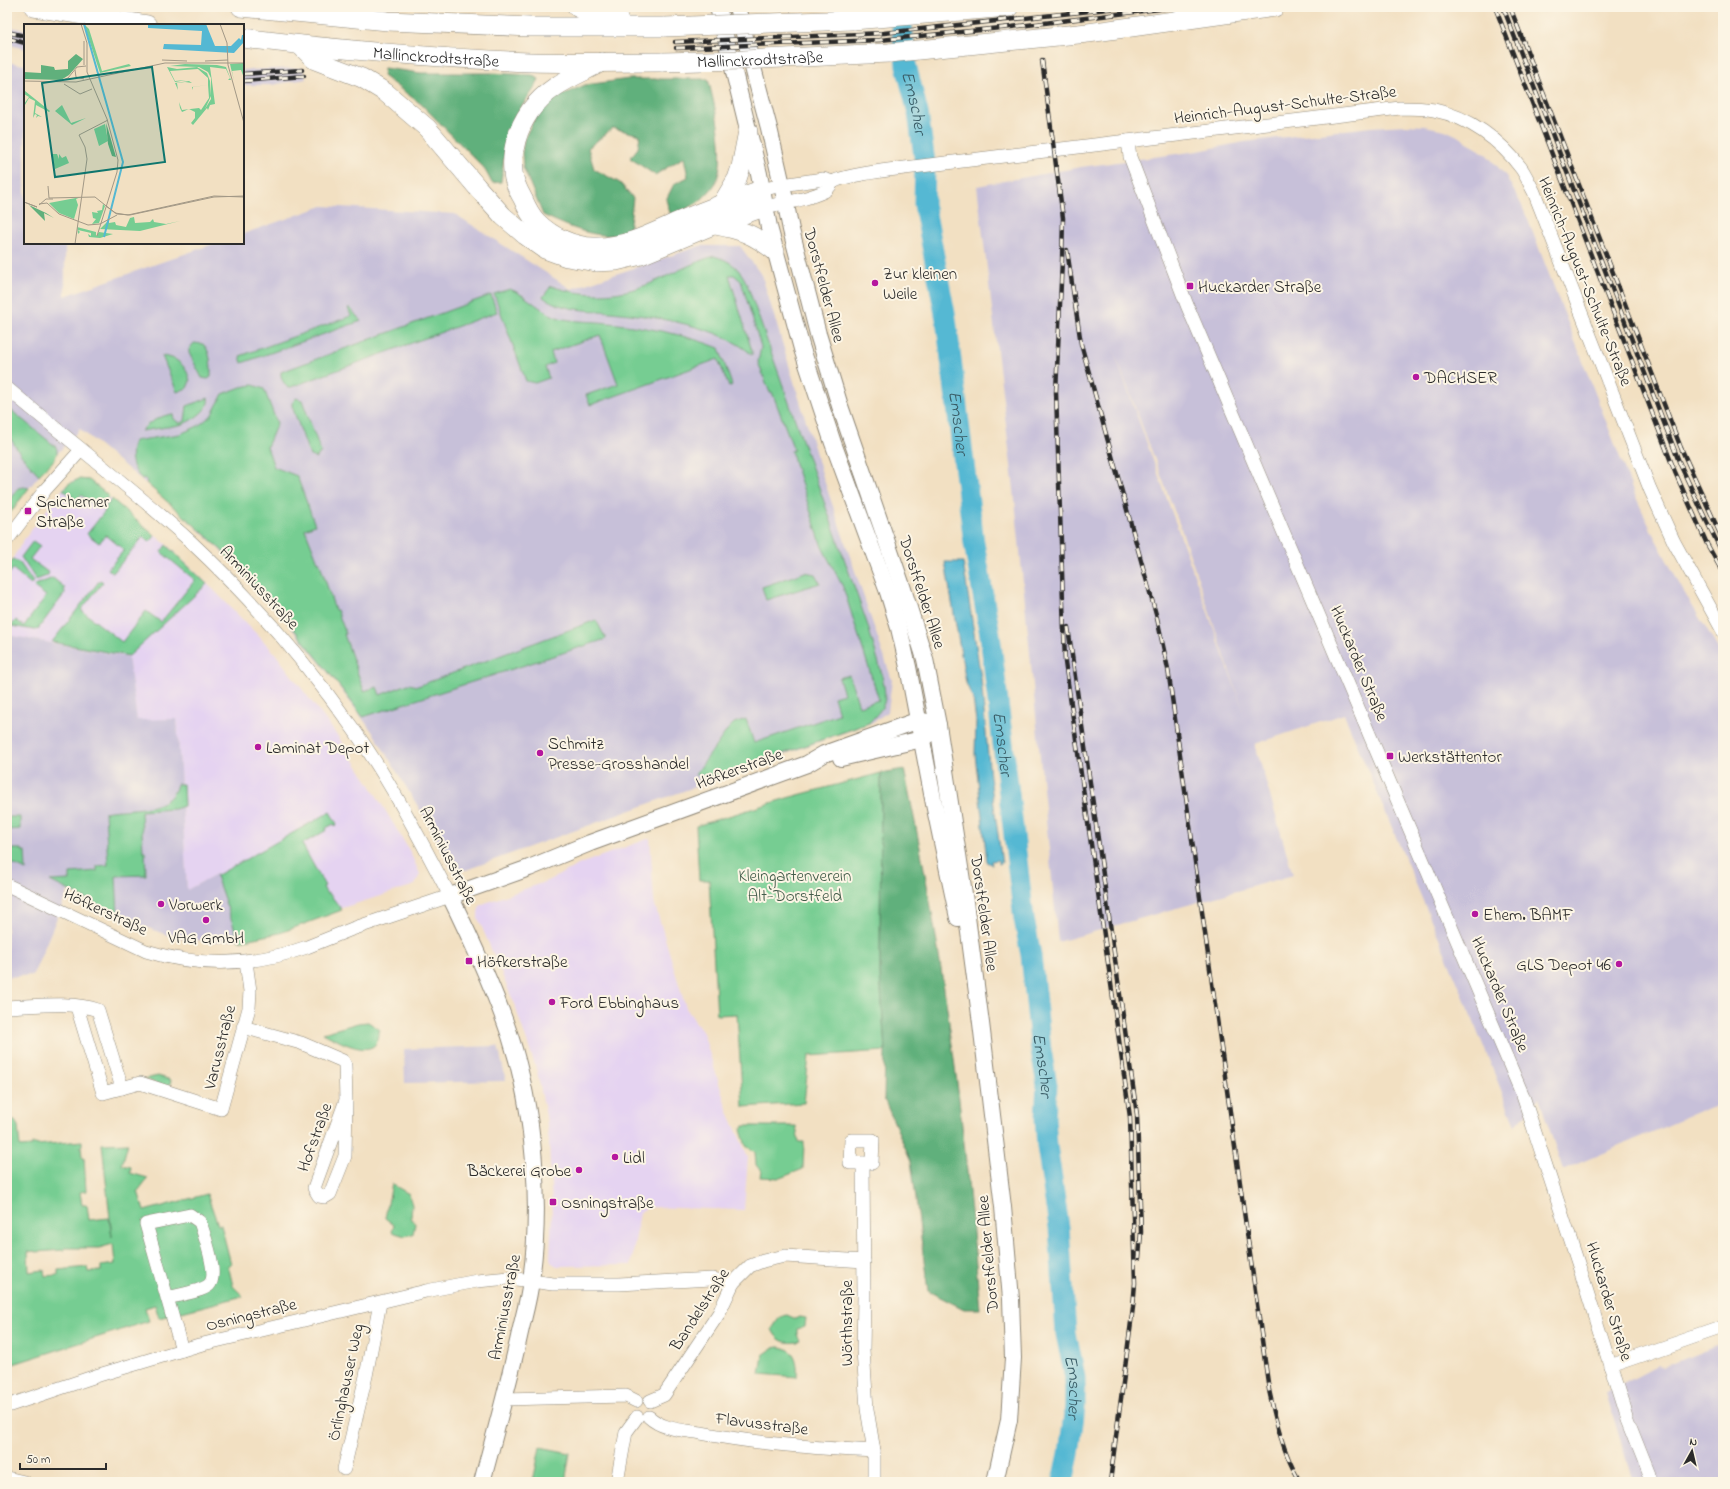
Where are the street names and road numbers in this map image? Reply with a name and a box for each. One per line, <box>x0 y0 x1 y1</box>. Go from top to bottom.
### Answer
street label: Mallinckrodtstraße <box>372 41 500 75</box>
street label: Mallinckrodtstraße <box>696 45 824 75</box>
street label: Heinrich-August-Schulte-Straße <box>1173 79 1398 134</box>
street label: Heinrich-August-Schulte-Straße <box>1529 173 1638 391</box>
street label: Dorstfelder Allee <box>796 224 851 346</box>
street label: Dorstfelder Allee <box>891 532 952 653</box>
street label: Arminiusstraße <box>213 540 305 636</box>
street label: Huckarder Straße <box>1323 602 1394 726</box>
street label: Höfkerstraße <box>693 742 787 797</box>
street label: Arminiusstraße <box>412 802 483 909</box>
street label: Dorstfelder Allee <box>963 852 1004 973</box>
street label: Höfkerstraße <box>59 882 152 943</box>
street label: Huckarder Straße <box>1464 933 1535 1057</box>
street label: Varusstraße <box>198 1002 243 1093</box>
street label: Hofstraße <box>291 1099 340 1176</box>
street label: Dorstfelder Allee <box>971 1194 1006 1314</box>
street label: Huckarder Straße <box>1579 1239 1639 1364</box>
street label: Arminiusstraße <box>483 1252 528 1362</box>
street label: Bandelstraße <box>664 1263 737 1357</box>
street label: Wörthstraße <box>835 1279 860 1366</box>
street label: Osningstraße <box>203 1292 300 1341</box>
street label: Örlinghauser Weg <box>322 1322 373 1443</box>
street label: Flavusstraße <box>713 1406 810 1443</box>

